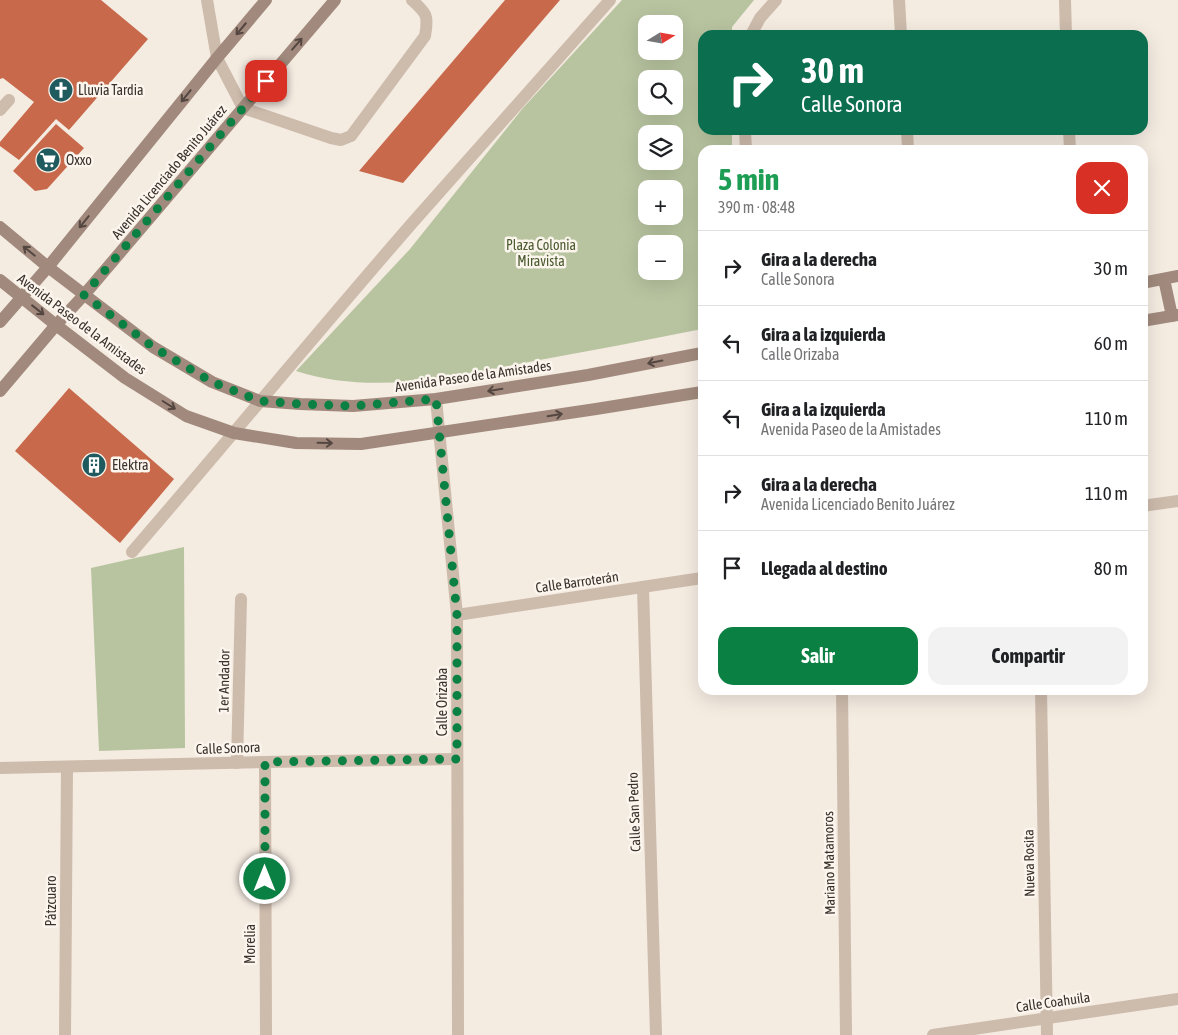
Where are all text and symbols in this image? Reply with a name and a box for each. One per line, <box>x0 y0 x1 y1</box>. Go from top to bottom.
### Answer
north arrow <box>638 15 682 60</box>
map controls <box>638 15 683 280</box>
one-way arrow <box>236 22 247 35</box>
one-way arrow <box>291 38 302 51</box>
icon: right <box>718 50 783 115</box>
text: 30 m <box>801 50 864 90</box>
pin <box>245 60 287 102</box>
icon: arrive <box>252 67 280 95</box>
button: search <box>638 70 683 115</box>
church icon: Lluvia Tardia <box>48 77 74 103</box>
place label: Lluvia Tardia <box>78 82 143 98</box>
one-way arrow <box>181 89 192 102</box>
text: Calle Sonora <box>801 91 902 117</box>
street label: Avenida Licenciado Benito Juárez <box>108 102 230 242</box>
button: layers <box>638 125 683 170</box>
supermarket icon: Oxxo <box>35 147 61 173</box>
place label: Oxxo <box>66 152 92 168</box>
text: 5 min <box>718 162 779 196</box>
button: close <box>1076 162 1128 214</box>
button: + <box>638 180 683 225</box>
text: 390 m · 08:48 <box>718 198 795 216</box>
one-way arrow <box>79 215 90 228</box>
button: − <box>638 235 683 280</box>
park label: Plaza Colonia Miravista <box>506 237 576 269</box>
one-way arrow <box>23 246 36 257</box>
text: Gira a la derecha <box>761 248 877 270</box>
icon: right <box>718 254 746 282</box>
text: 30 m <box>1094 257 1128 279</box>
street label: Avenida Paseo de la Amistades <box>14 270 150 378</box>
text: Calle Sonora <box>761 270 835 288</box>
one-way arrow <box>31 305 44 316</box>
text: Gira a la izquierda <box>761 323 886 345</box>
icon: left <box>718 329 746 357</box>
text: 60 m <box>1094 332 1128 354</box>
text: Calle Orizaba <box>761 345 839 363</box>
street label: Avenida Paseo de la Amistades <box>394 357 552 395</box>
one-way arrow <box>647 358 663 368</box>
one-way arrow <box>487 385 503 395</box>
text: Gira a la izquierda <box>761 398 886 420</box>
one-way arrow <box>162 401 176 411</box>
icon: left <box>718 404 746 432</box>
text: 110 m <box>1085 407 1128 429</box>
one-way arrow <box>547 410 563 420</box>
text: Avenida Paseo de la Amistades <box>761 420 941 438</box>
one-way arrow <box>316 438 333 448</box>
building icon: Elektra <box>81 452 107 478</box>
place label: Elektra <box>112 457 148 473</box>
text: Gira a la derecha <box>761 473 877 495</box>
icon: right <box>718 479 746 507</box>
text: 110 m <box>1085 482 1128 504</box>
text: Avenida Licenciado Benito Juárez <box>761 495 955 513</box>
icon: arrive <box>718 554 746 582</box>
text: Llegada al destino <box>761 557 888 579</box>
text: 80 m <box>1094 557 1128 579</box>
street label: Calle Barroterán <box>534 568 620 596</box>
button: Salir <box>718 627 918 685</box>
button: Compartir <box>928 627 1128 685</box>
street label: 1er Andador <box>215 648 233 713</box>
street label: Calle Orizaba <box>434 668 450 736</box>
street label: Calle Sonora <box>195 739 261 757</box>
street label: Calle San Pedro <box>625 772 643 852</box>
street label: Mariano Matamoros <box>820 811 838 915</box>
street label: Nueva Rosita <box>1020 829 1038 897</box>
position arrow <box>238 852 290 904</box>
street label: Pátzcuaro <box>43 875 59 927</box>
street label: Morelia <box>242 924 258 964</box>
street label: Calle Coahuila <box>1015 989 1091 1015</box>

